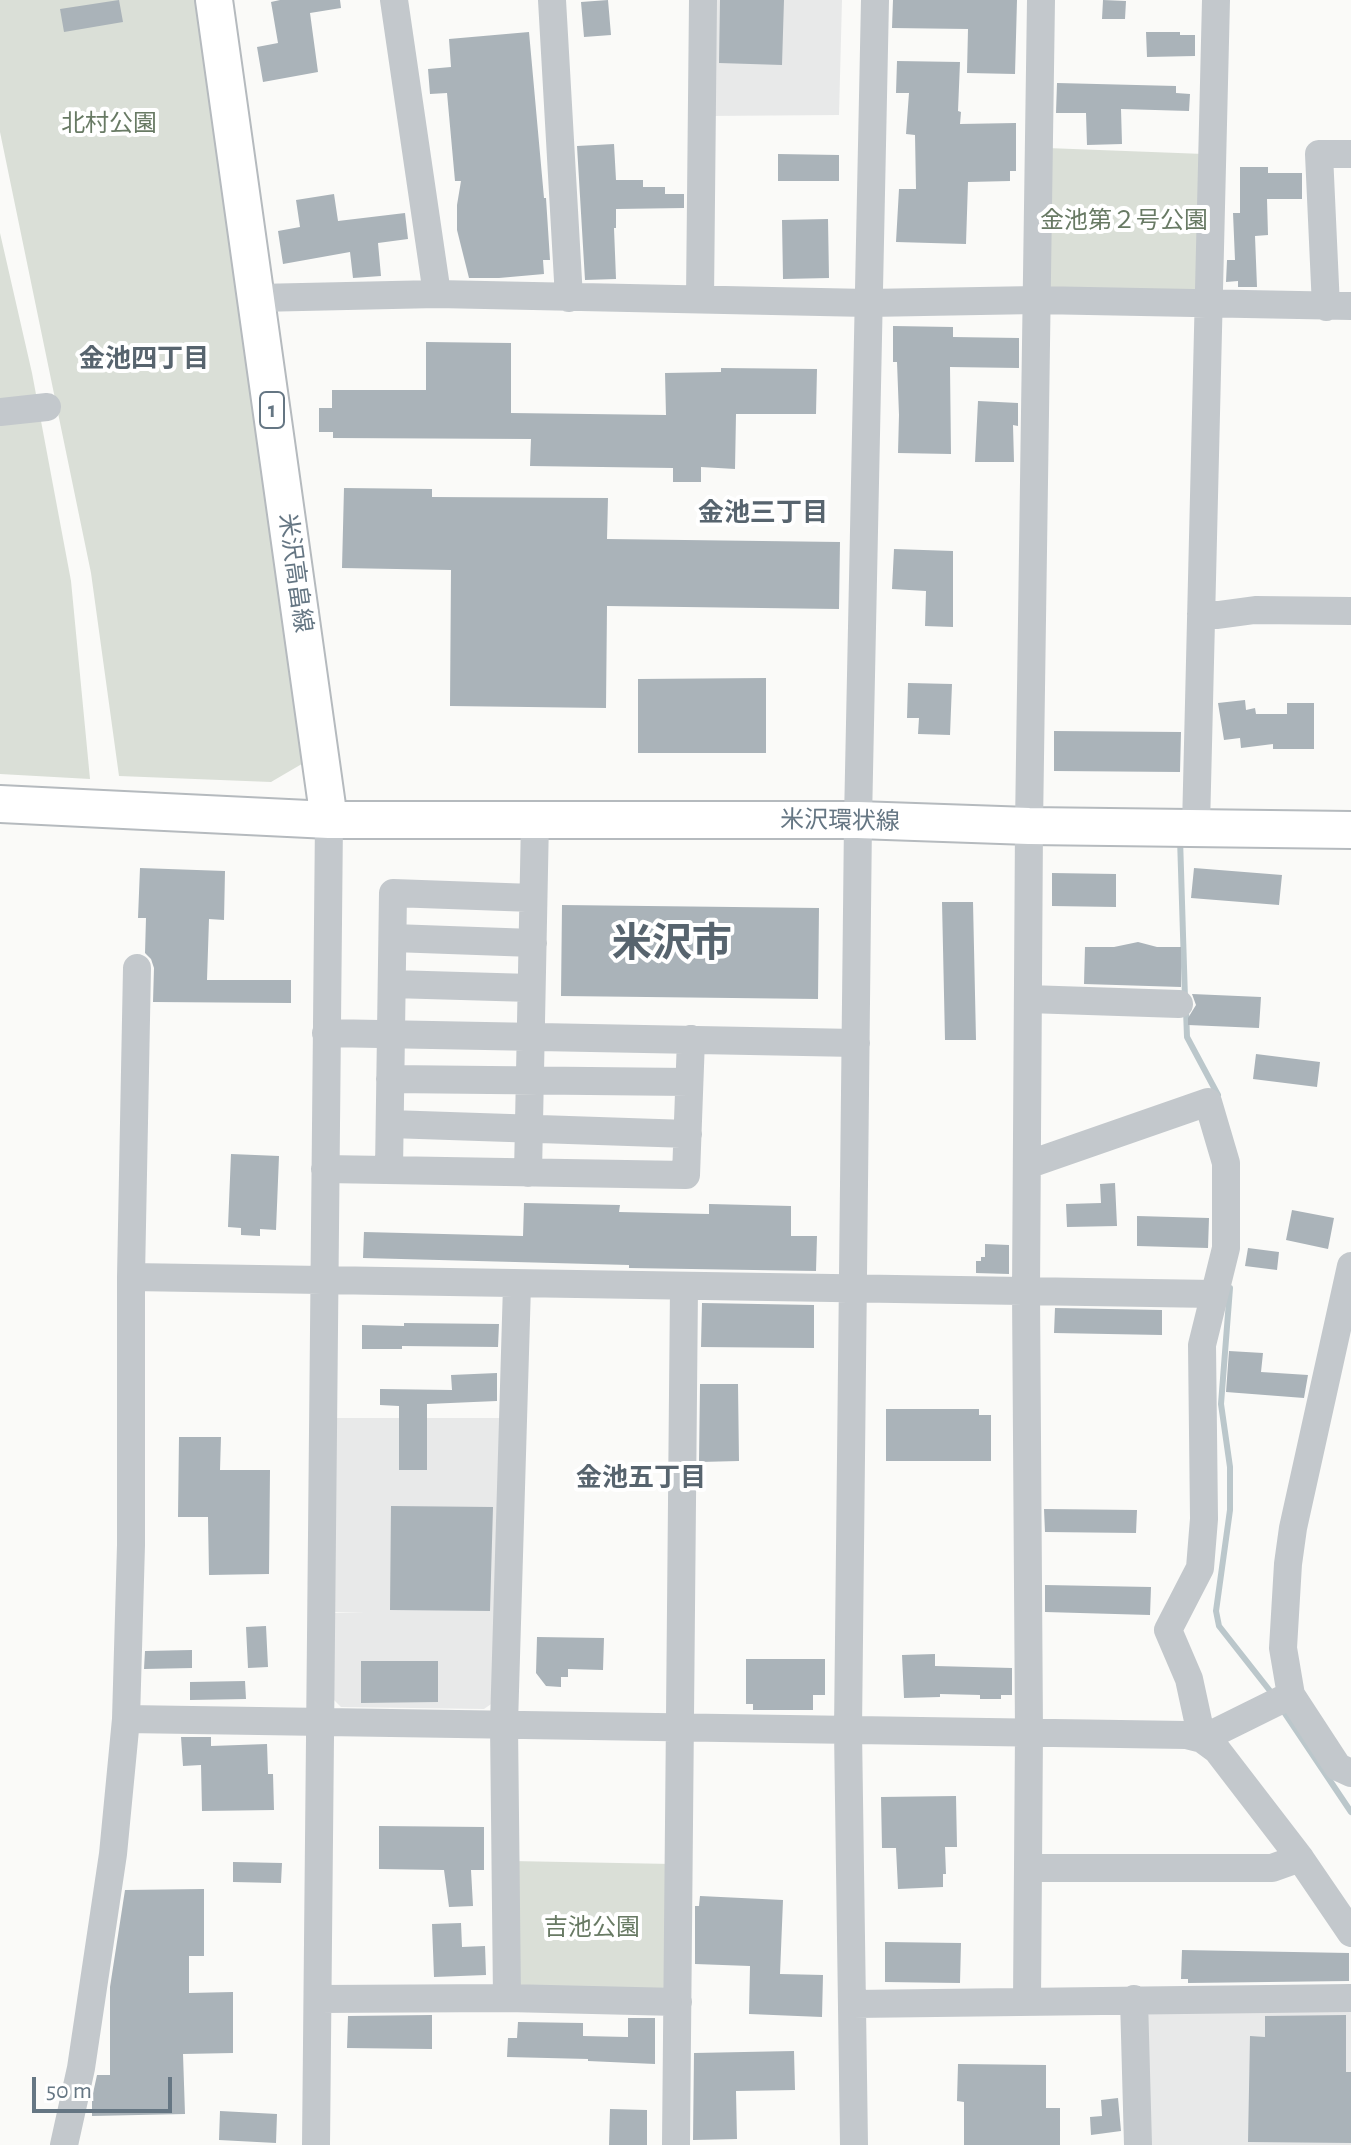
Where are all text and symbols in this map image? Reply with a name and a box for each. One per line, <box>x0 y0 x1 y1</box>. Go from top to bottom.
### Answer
park label: 北村公園 <box>61 110 157 138</box>
park label: 金池第２号公園 <box>1040 207 1208 235</box>
district label: 金池四丁目 <box>79 343 209 375</box>
road number: 1 <box>260 392 284 428</box>
district label: 金池三丁目 <box>698 497 828 529</box>
street label: 米沢高畠線 <box>272 512 318 634</box>
street label: 米沢環状線 <box>780 806 900 836</box>
district label: 米沢市 <box>612 920 732 968</box>
district label: 金池五丁目 <box>576 1462 706 1494</box>
park label: 吉池公園 <box>544 1914 640 1942</box>
scale bar <box>36 2061 176 2111</box>
text: 50 m <box>46 2079 92 2103</box>

